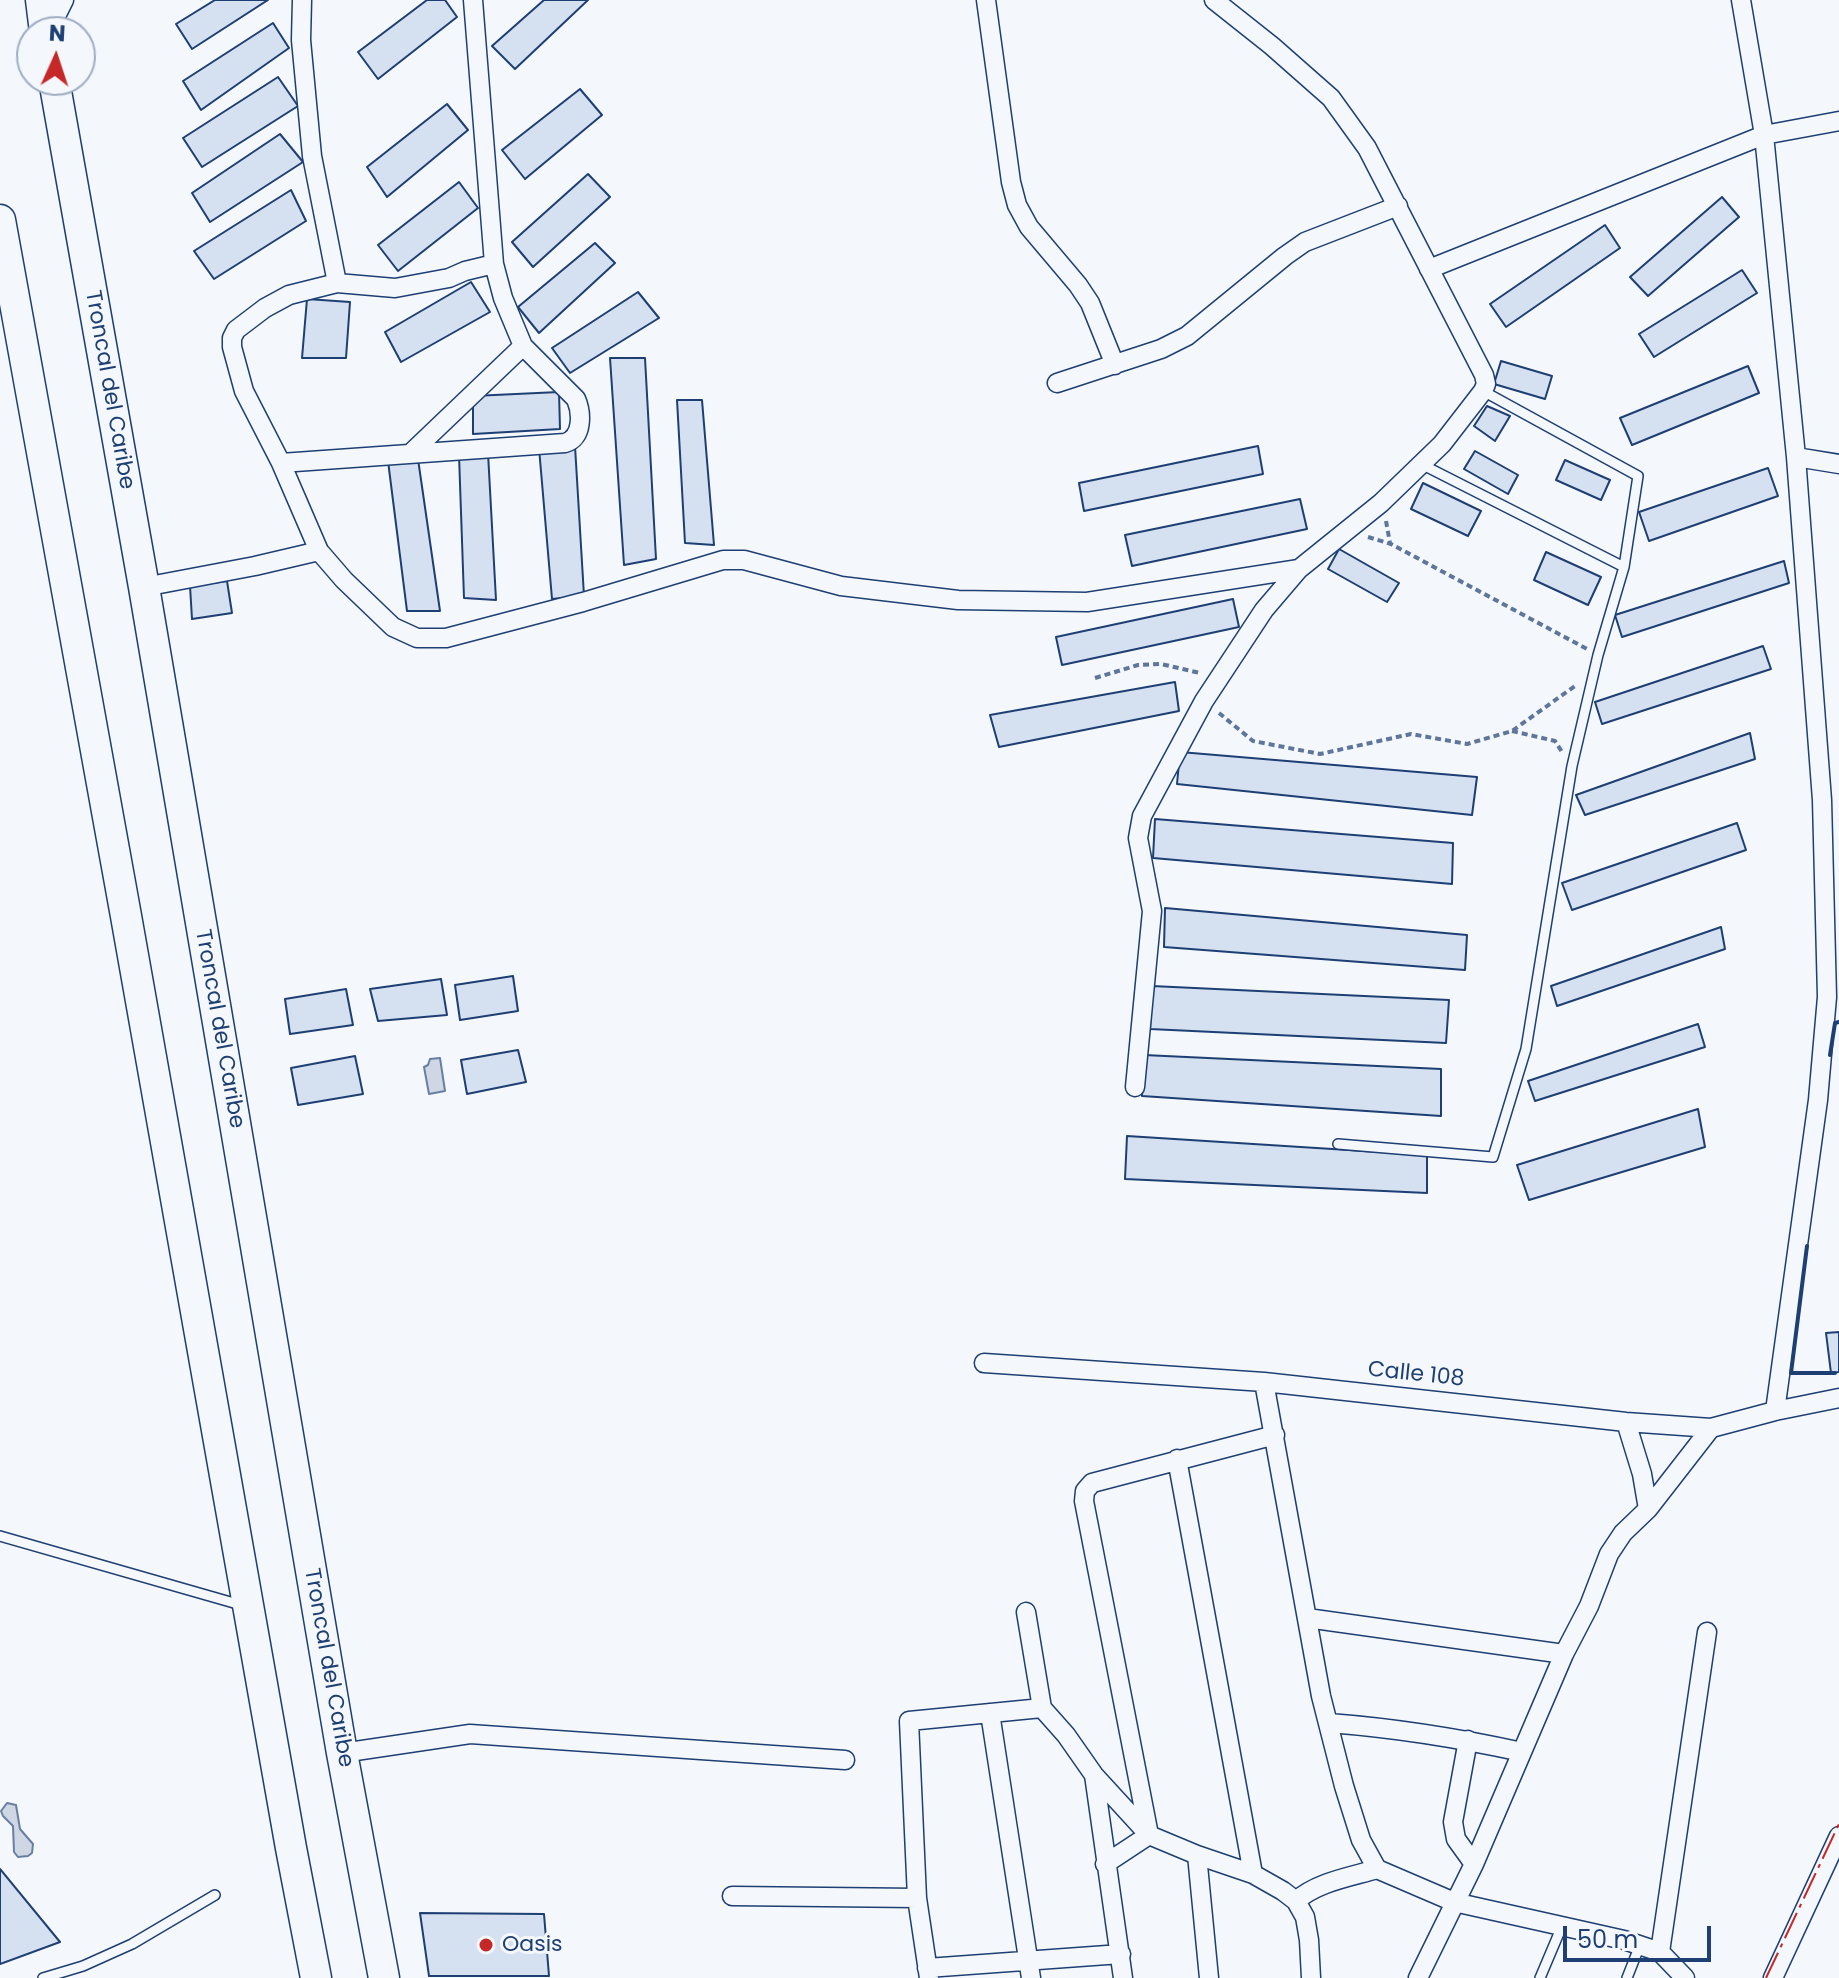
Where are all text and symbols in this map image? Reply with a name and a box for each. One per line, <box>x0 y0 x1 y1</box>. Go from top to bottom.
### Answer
north arrow <box>16 16 96 96</box>
text: N <box>48 18 66 49</box>
street label: Troncal del Caribe <box>78 288 140 492</box>
street label: Troncal del Caribe <box>188 927 250 1131</box>
street label: Calle 108 <box>1366 1357 1466 1393</box>
street label: Troncal del Caribe <box>297 1566 359 1770</box>
scale bar <box>1567 1910 1715 1960</box>
text: 50 m <box>1577 1923 1638 1956</box>
place label: Oasis <box>502 1932 563 1958</box>
marker: Oasis <box>477 1936 495 1954</box>

